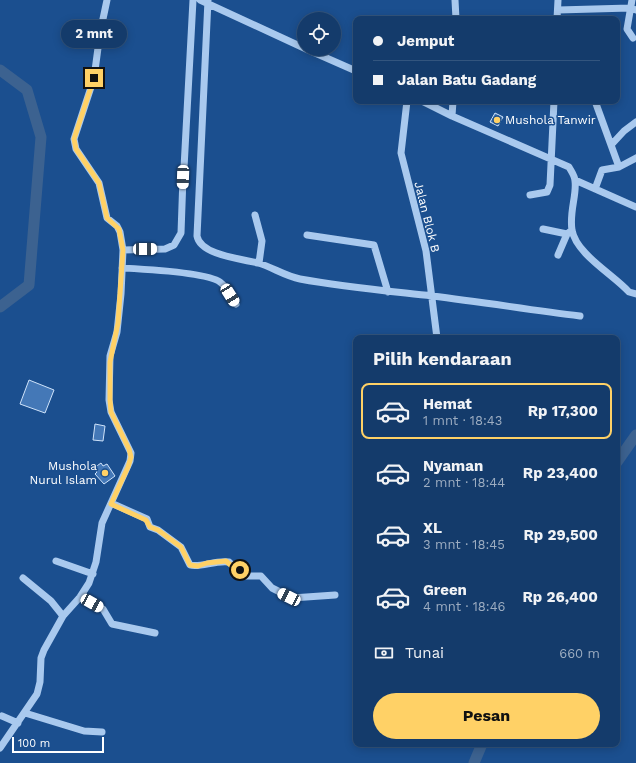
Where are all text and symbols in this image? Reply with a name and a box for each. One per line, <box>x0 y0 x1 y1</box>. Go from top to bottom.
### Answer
map controls <box>297 12 341 56</box>
button: locate <box>297 12 341 56</box>
callout: 2 mnt <box>61 20 127 48</box>
text: 2 mnt <box>75 26 113 41</box>
text: Jemput <box>397 32 454 50</box>
route end <box>85 69 103 87</box>
text: Jalan Batu Gadang <box>397 71 536 89</box>
place label: Mushola Tanwir <box>505 113 596 127</box>
marker: Mushola Tanwir <box>492 115 502 125</box>
car <box>177 165 189 189</box>
street label: Jalan Blok B <box>411 180 443 254</box>
car <box>133 243 157 255</box>
car <box>219 282 241 308</box>
text: Pilih kendaraan <box>373 348 512 369</box>
icon: car <box>375 393 411 429</box>
text: Hemat <box>423 395 472 413</box>
text: Rp 17,300 <box>528 402 598 420</box>
text: 1 mnt · 18:43 <box>423 413 502 428</box>
icon: car <box>375 455 411 491</box>
text: Nyaman <box>423 457 483 475</box>
place label: Mushola Nurul Islam <box>30 459 97 487</box>
text: Rp 23,400 <box>523 464 598 482</box>
marker: Mushola Nurul Islam <box>100 468 110 478</box>
text: 2 mnt · 18:44 <box>423 475 505 490</box>
icon: car <box>375 517 411 553</box>
text: XL <box>423 519 442 537</box>
text: Rp 29,500 <box>523 526 598 544</box>
text: 3 mnt · 18:45 <box>423 537 505 552</box>
route start <box>231 561 249 579</box>
icon: car <box>375 579 411 615</box>
text: Green <box>423 581 467 599</box>
car <box>276 586 302 608</box>
text: Rp 26,400 <box>523 588 598 606</box>
car <box>79 592 105 614</box>
text: 4 mnt · 18:46 <box>423 599 506 614</box>
icon: cash <box>373 642 395 664</box>
text: Tunai <box>405 644 444 662</box>
text: 660 m <box>559 646 600 661</box>
button: Pesan <box>373 693 600 739</box>
scale bar <box>12 735 104 754</box>
text: 100 m <box>18 737 50 750</box>

